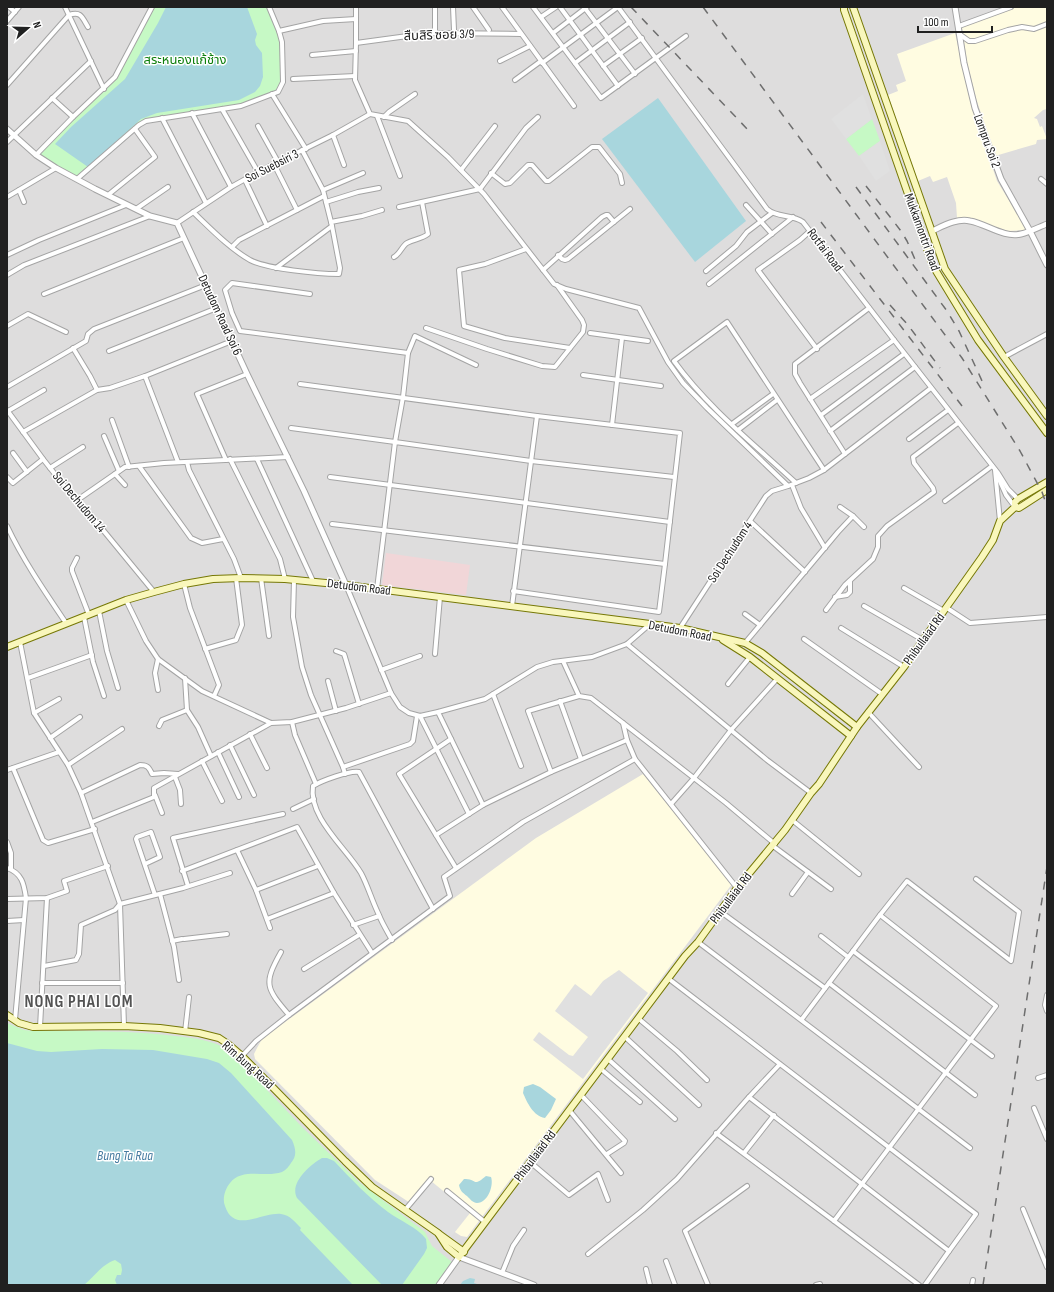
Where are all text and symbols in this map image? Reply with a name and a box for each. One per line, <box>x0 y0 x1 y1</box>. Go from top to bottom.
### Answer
north arrow <box>8 8 48 48</box>
scale bar <box>918 8 992 34</box>
text: 100 m <box>924 15 949 30</box>
text: N <box>30 20 44 30</box>
street label: สืบสิริ ซอย 3/9 <box>403 26 475 44</box>
park label: สระหนองแก้ช้าง <box>144 52 226 68</box>
street label: Lompru Soi 2 <box>970 112 1004 170</box>
street label: Soi Suebsiri 3 <box>243 146 301 186</box>
street label: Mukkamontri Road <box>901 191 943 273</box>
street label: Rotfai Road <box>804 225 846 275</box>
street label: Detudom Road Soi 6 <box>194 272 246 358</box>
street label: Soi Dechudom 14 <box>49 468 109 536</box>
street label: Soi Dechudom 4 <box>704 518 756 586</box>
street label: Detudom Road <box>326 575 392 599</box>
street label: Phibullaiad Rd <box>900 610 948 668</box>
street label: Detudom Road <box>647 617 713 645</box>
street label: Phibullaiad Rd <box>706 869 756 927</box>
district label: NONG PHAI LOM <box>25 992 133 1012</box>
street label: Rim Bung Road <box>219 1037 277 1093</box>
street label: Phibullaiad Rd <box>510 1127 560 1185</box>
water label: Bung Ta Rua <box>97 1147 153 1164</box>

